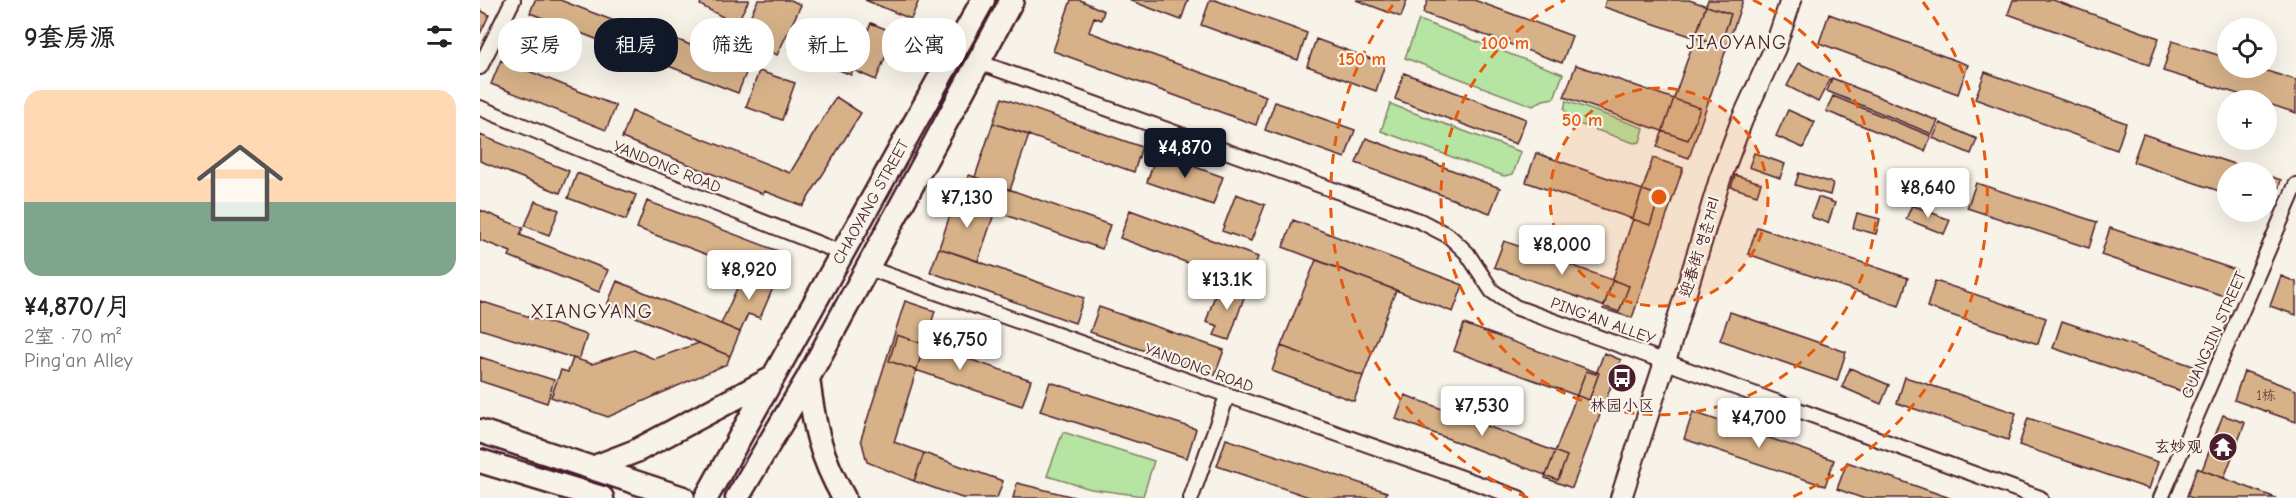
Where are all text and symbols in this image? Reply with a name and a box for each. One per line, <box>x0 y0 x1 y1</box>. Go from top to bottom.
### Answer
chip: 买房 <box>498 18 582 72</box>
chip: 租房 <box>594 18 678 72</box>
chip: 筛选 <box>690 18 774 72</box>
chip: 新上 <box>786 18 870 72</box>
chip: 公寓 <box>882 18 966 72</box>
map controls <box>2217 18 2277 222</box>
button: locate <box>2217 18 2277 78</box>
icon: filters <box>423 20 456 53</box>
text: 9套房源 <box>24 23 116 53</box>
district label: JIAOYANG <box>1686 31 1788 54</box>
text: 100 m <box>1481 33 1529 54</box>
text: 150 m <box>1338 49 1386 70</box>
button: + <box>2217 90 2277 150</box>
text: 50 m <box>1562 110 1602 131</box>
pin: ¥4,870 <box>1136 128 1234 179</box>
icon: home <box>186 129 294 237</box>
street label: CHAOYANG STREET <box>829 136 913 267</box>
text: ¥4,870 <box>1158 136 1212 159</box>
street label: YANDONG ROAD <box>610 137 724 197</box>
button: − <box>2217 162 2277 222</box>
pin: ¥8,640 <box>1879 168 1977 219</box>
text: ¥8,640 <box>1900 176 1956 199</box>
pin: ¥7,130 <box>918 178 1016 229</box>
text: ¥7,130 <box>941 186 993 209</box>
centre of rings <box>1649 187 1669 207</box>
street label: 迎春街 영춘거리 <box>1676 194 1724 300</box>
pin: ¥8,000 <box>1513 225 1611 276</box>
text: ¥8,000 <box>1533 233 1591 256</box>
pin: ¥8,920 <box>700 250 798 301</box>
text: ¥8,920 <box>721 258 777 281</box>
pin: ¥13.1K <box>1178 260 1276 311</box>
text: ¥13.1K <box>1202 268 1252 291</box>
street label: GUANGJIN STREET <box>2178 268 2250 401</box>
text: ¥4,870/月 <box>24 292 131 322</box>
street label: PING'AN ALLEY <box>1548 294 1658 348</box>
district label: XIANGYANG <box>530 300 654 323</box>
pin: ¥6,750 <box>911 320 1009 371</box>
text: 2室 · 70 m² <box>24 325 121 348</box>
text: ¥6,750 <box>932 328 988 351</box>
street label: YANDONG ROAD <box>1142 340 1256 396</box>
text: Ping'an Alley <box>24 349 133 372</box>
bus stop icon: 林园小区 <box>1606 362 1638 394</box>
pin: ¥7,530 <box>1433 386 1531 437</box>
house number: 1栋 <box>2256 387 2276 404</box>
text: ¥7,530 <box>1455 394 1509 417</box>
place label: 林园小区 <box>1590 397 1654 415</box>
pin: ¥4,700 <box>1710 398 1808 449</box>
text: ¥4,700 <box>1732 406 1786 429</box>
temple icon: 玄妙观 <box>2207 431 2239 463</box>
place label: 玄妙观 <box>2154 438 2202 456</box>

